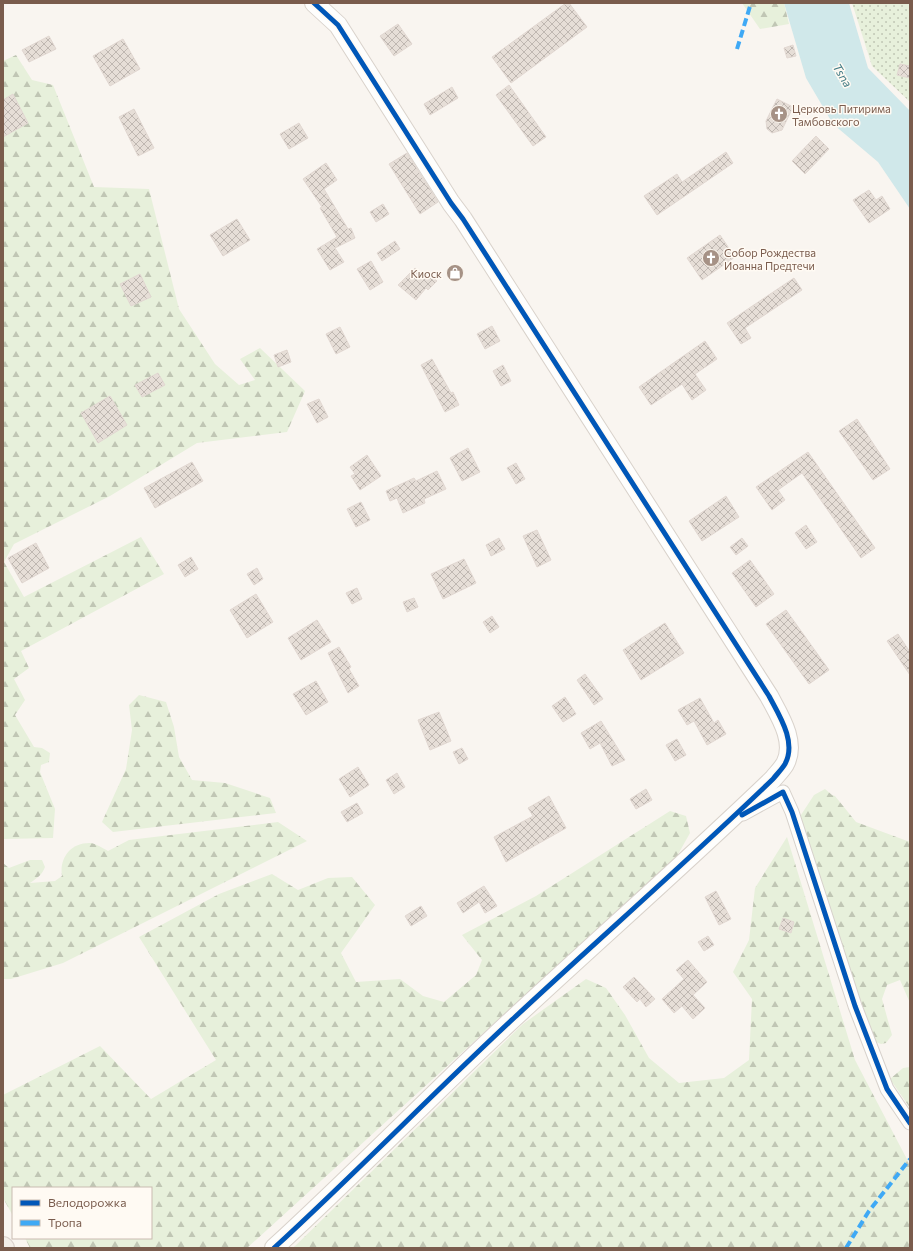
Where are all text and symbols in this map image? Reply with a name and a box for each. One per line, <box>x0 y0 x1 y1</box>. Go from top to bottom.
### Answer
water label: Tsna <box>830 60 856 90</box>
place label: Церковь Питирима Тамбовского <box>792 102 891 128</box>
church icon: Церковь Питирима Тамбовского <box>769 104 789 124</box>
place label: Собор Рождества Иоанна Предтечи <box>724 246 816 272</box>
church icon: Собор Рождества Иоанна Предтечи <box>701 248 721 268</box>
shop icon: Киоск <box>445 263 465 283</box>
place label: Киоск <box>410 267 442 280</box>
legend <box>12 1187 152 1239</box>
text: Велодорожка <box>48 1195 126 1209</box>
text: Тропа <box>48 1215 82 1229</box>

